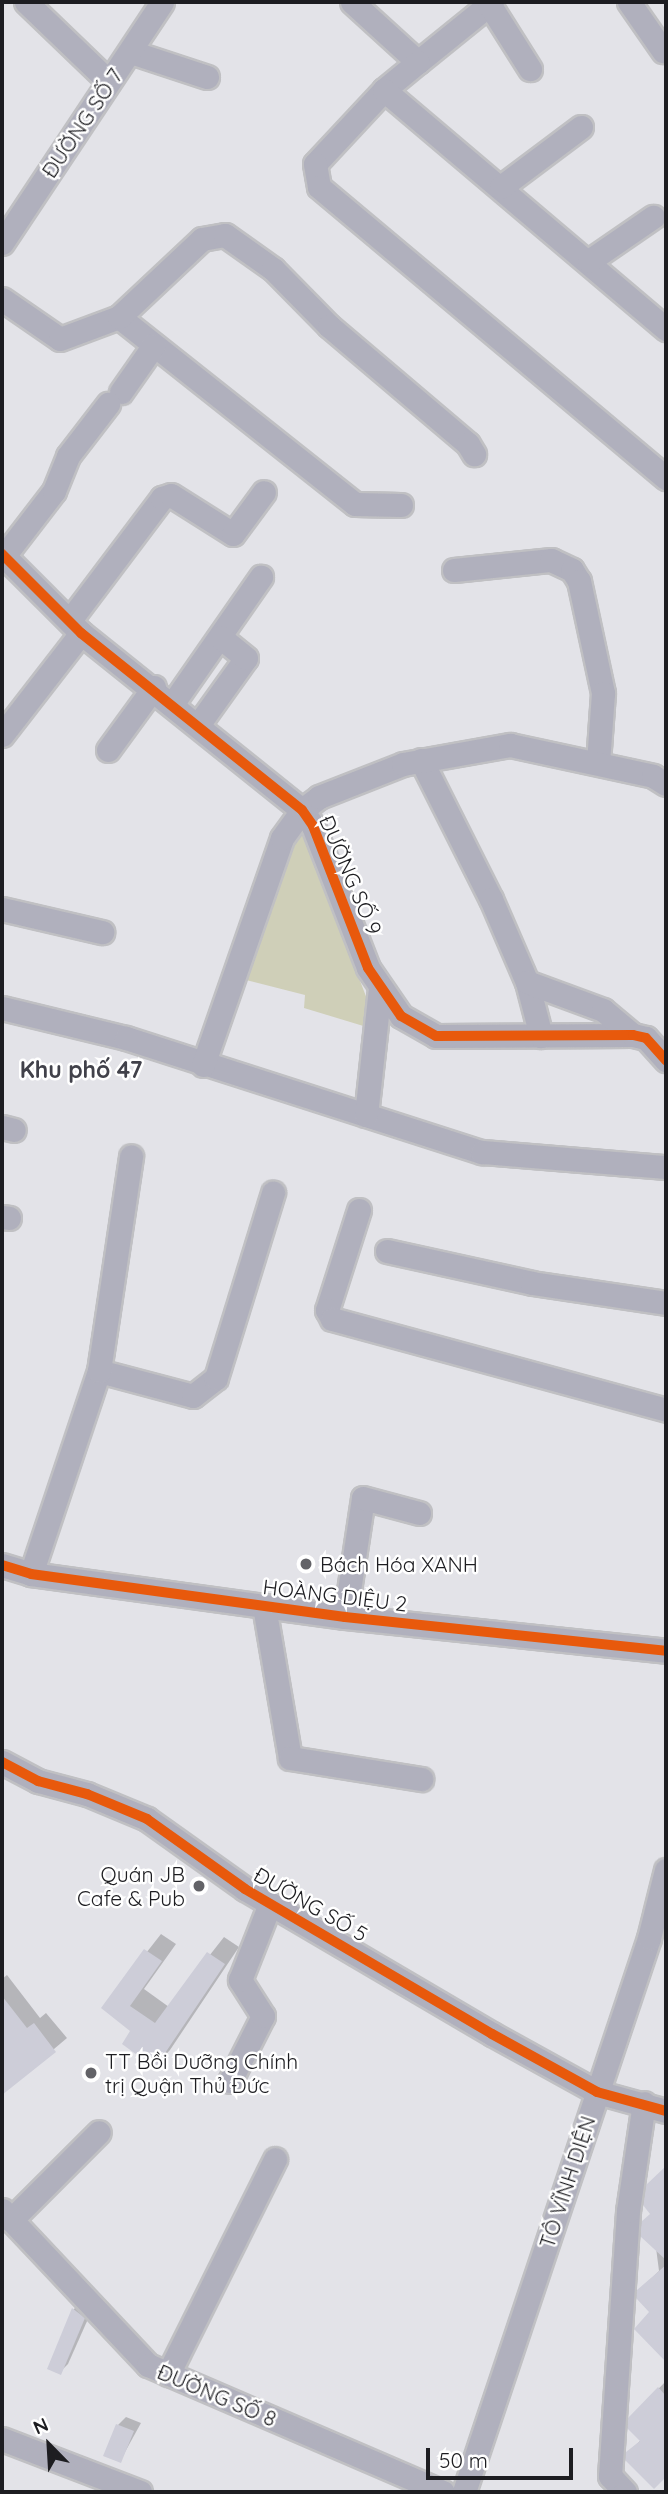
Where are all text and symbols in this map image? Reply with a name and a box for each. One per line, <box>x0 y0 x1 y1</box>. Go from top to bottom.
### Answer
street label: ĐƯỜNG SỐ 7 <box>36 64 128 182</box>
street label: ĐƯỜNG SỐ 9 <box>315 812 387 938</box>
district label: Khu phố 47 <box>20 1056 142 1084</box>
place label: Bách Hóa XANH <box>320 1551 478 1577</box>
marker: Bách Hóa XANH <box>298 1556 314 1572</box>
street label: HOÀNG DIỆU 2 <box>261 1574 409 1616</box>
place label: Quán JB Cafe & Pub <box>77 1861 185 1911</box>
street label: ĐƯỜNG SỐ 5 <box>250 1861 372 1947</box>
marker: Quán JB Cafe & Pub <box>191 1878 207 1894</box>
place label: TT Bồi Dưỡng Chính trị Quận Thủ Đức <box>105 2048 298 2098</box>
marker: TT Bồi Dưỡng Chính trị Quận Thủ Đức <box>83 2065 99 2081</box>
street label: TÔ VĨNH DIỆN <box>534 2113 600 2251</box>
street label: ĐƯỜNG SỐ 8 <box>154 2359 280 2431</box>
north arrow <box>14 2410 84 2480</box>
text: N <box>29 2412 52 2440</box>
scale bar <box>430 2434 577 2478</box>
text: 50 m <box>439 2447 488 2473</box>

